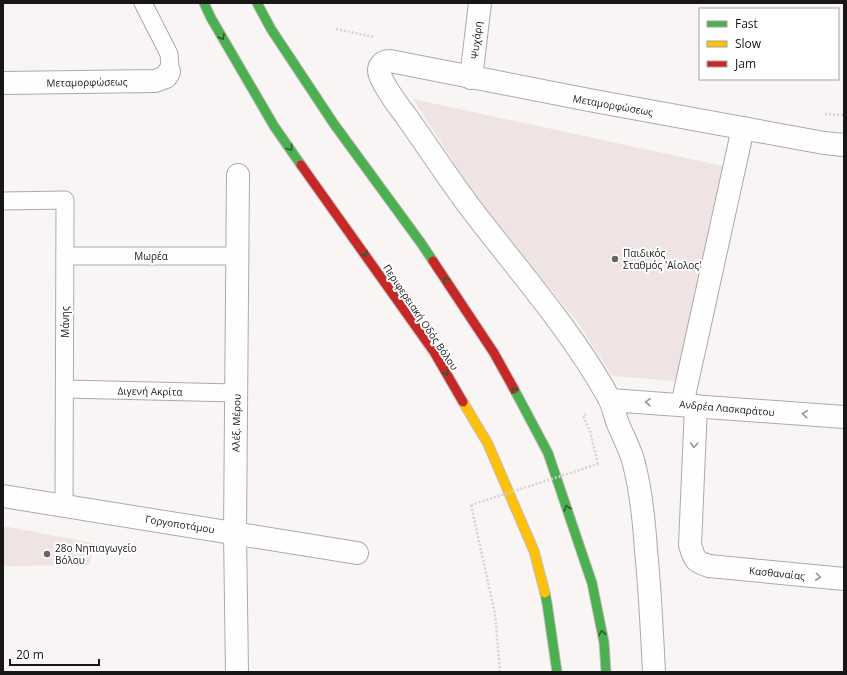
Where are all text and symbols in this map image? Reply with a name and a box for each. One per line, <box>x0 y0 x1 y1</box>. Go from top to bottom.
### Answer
legend <box>699 8 839 80</box>
text: Fast <box>735 15 758 32</box>
street label: Ψυχάρη <box>467 20 485 60</box>
one-way arrow <box>218 33 225 40</box>
text: Slow <box>735 35 762 52</box>
text: Jam <box>734 55 756 72</box>
street label: Μεταμορφώσεως <box>46 74 128 90</box>
street label: Μεταμορφώσεως <box>572 91 654 119</box>
one-way arrow <box>285 144 292 151</box>
place label: Παιδικός Σταθμός 'Αίολος' <box>623 246 701 272</box>
street label: Μωρέα <box>134 249 168 263</box>
one-way arrow <box>360 250 368 257</box>
marker: Παιδικός Σταθμός 'Αίολος' <box>610 254 620 264</box>
street label: Περιφερειακή Οδός Βόλου <box>380 261 462 373</box>
one-way arrow <box>443 277 450 284</box>
street label: Μάνης <box>58 306 72 338</box>
one-way arrow <box>442 369 449 376</box>
street label: Διγενή Ακρίτα <box>117 383 183 399</box>
one-way arrow <box>511 387 519 394</box>
street label: Αλέξ. Μέρου <box>228 394 244 452</box>
street label: Ανδρέα Λασκαράτου <box>679 397 775 419</box>
one-way arrow <box>645 398 651 407</box>
one-way arrow <box>802 410 808 419</box>
one-way arrow <box>690 442 699 448</box>
one-way arrow <box>563 505 572 512</box>
street label: Γοργοποτάμου <box>144 512 216 536</box>
place label: 28ο Νηπιαγωγείο Βόλου <box>55 541 137 567</box>
marker: 28ο Νηπιαγωγείο Βόλου <box>42 549 52 559</box>
street label: Κασθαναίας <box>748 563 806 583</box>
one-way arrow <box>815 572 821 581</box>
one-way arrow <box>598 630 607 636</box>
scale bar <box>10 641 99 667</box>
text: 20 m <box>16 646 44 663</box>

